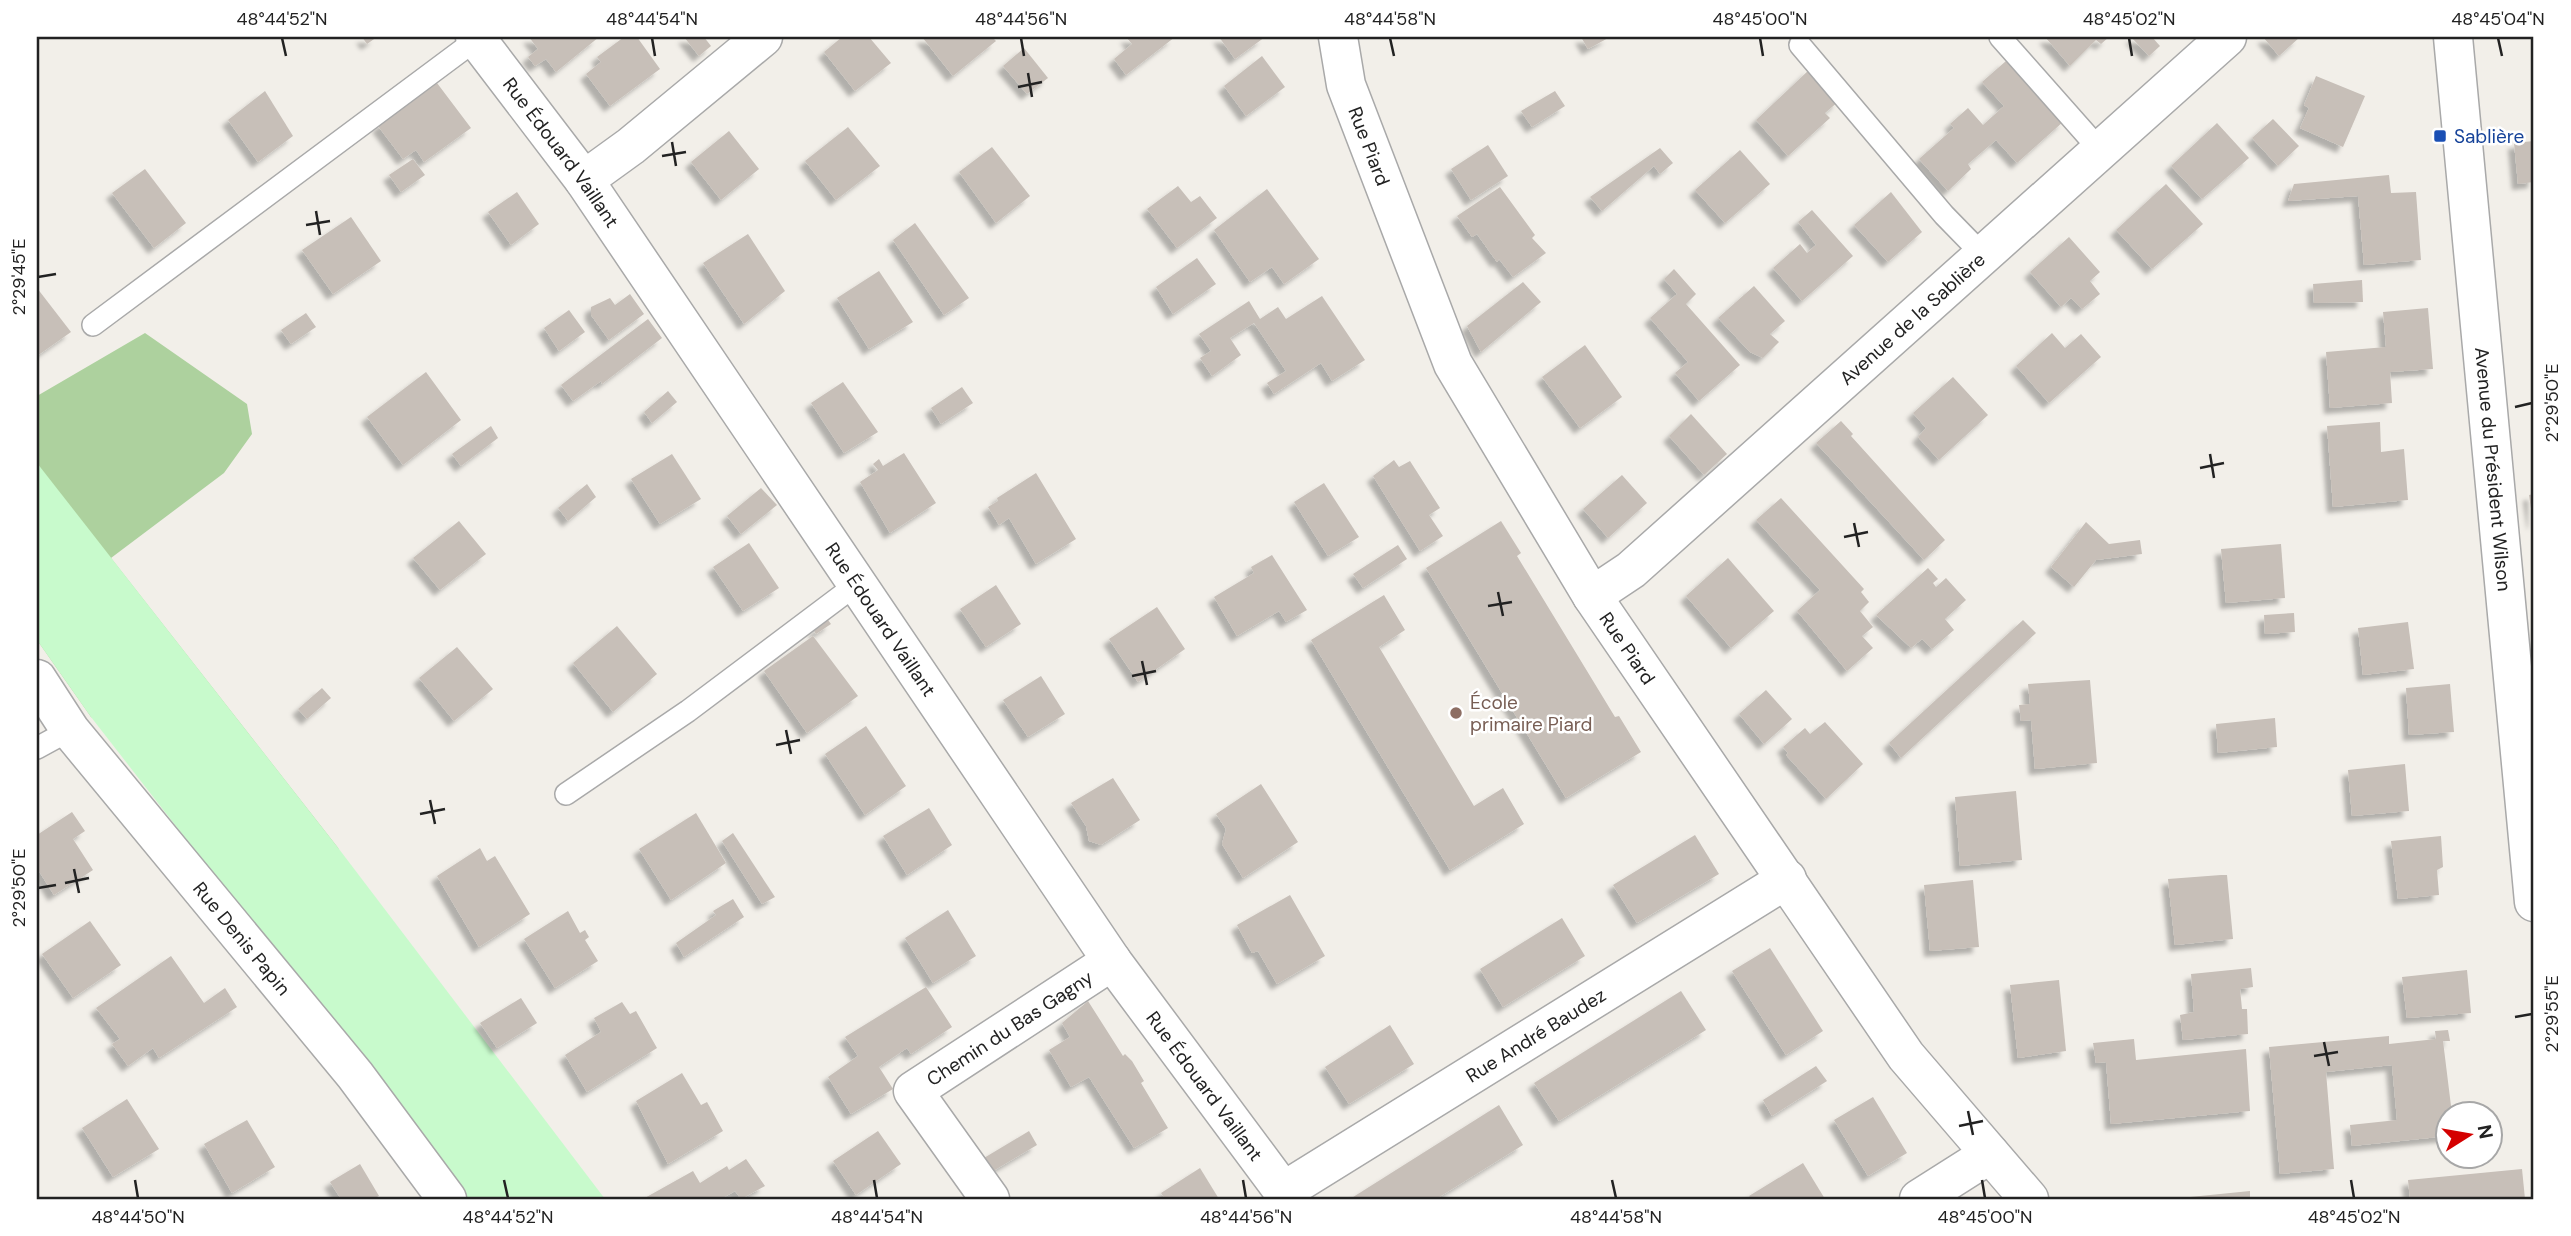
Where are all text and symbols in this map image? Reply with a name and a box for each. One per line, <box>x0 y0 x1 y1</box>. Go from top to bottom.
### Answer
text: 48°44'52"N <box>237 7 327 31</box>
text: 48°44'54"N <box>606 7 698 31</box>
text: 48°44'56"N <box>975 7 1067 31</box>
text: 48°44'58"N <box>1344 7 1436 31</box>
text: 48°45'00"N <box>1713 7 1807 31</box>
text: 48°45'02"N <box>2083 7 2175 31</box>
text: 48°45'04"N <box>2451 7 2545 31</box>
street label: Rue Édouard Vaillant <box>497 72 624 232</box>
street label: Rue Piard <box>1342 103 1395 189</box>
place label: Sablière <box>2454 124 2524 149</box>
marker: Sablière <box>2432 128 2448 144</box>
text: 2°29'45"E <box>7 239 31 315</box>
street label: Avenue de la Sablière <box>1834 247 1991 391</box>
street label: Avenue du Président Wilson <box>2469 346 2517 592</box>
text: 2°29'50"E <box>2540 363 2564 443</box>
street label: Rue Édouard Vaillant <box>820 538 941 701</box>
street label: Rue Piard <box>1594 607 1661 690</box>
place label: École primaire Piard <box>1470 690 1592 737</box>
marker: École primaire Piard <box>1448 705 1464 721</box>
text: 2°29'50"E <box>7 848 31 928</box>
street label: Rue Denis Papin <box>187 877 296 1001</box>
street label: Chemin du Bas Gagny <box>922 965 1098 1092</box>
text: 2°29'55"E <box>2540 975 2564 1053</box>
street label: Rue André Baudez <box>1461 983 1610 1088</box>
street label: Rue Édouard Vaillant <box>1140 1006 1268 1166</box>
north arrow <box>2434 1100 2504 1170</box>
text: N <box>2472 1123 2499 1141</box>
text: 48°44'50"N <box>91 1205 185 1229</box>
text: 48°44'52"N <box>463 1205 553 1229</box>
text: 48°44'54"N <box>831 1205 923 1229</box>
text: 48°44'56"N <box>1200 1205 1292 1229</box>
text: 48°44'58"N <box>1570 1205 1662 1229</box>
text: 48°45'00"N <box>1938 1205 2032 1229</box>
text: 48°45'02"N <box>2308 1205 2400 1229</box>

